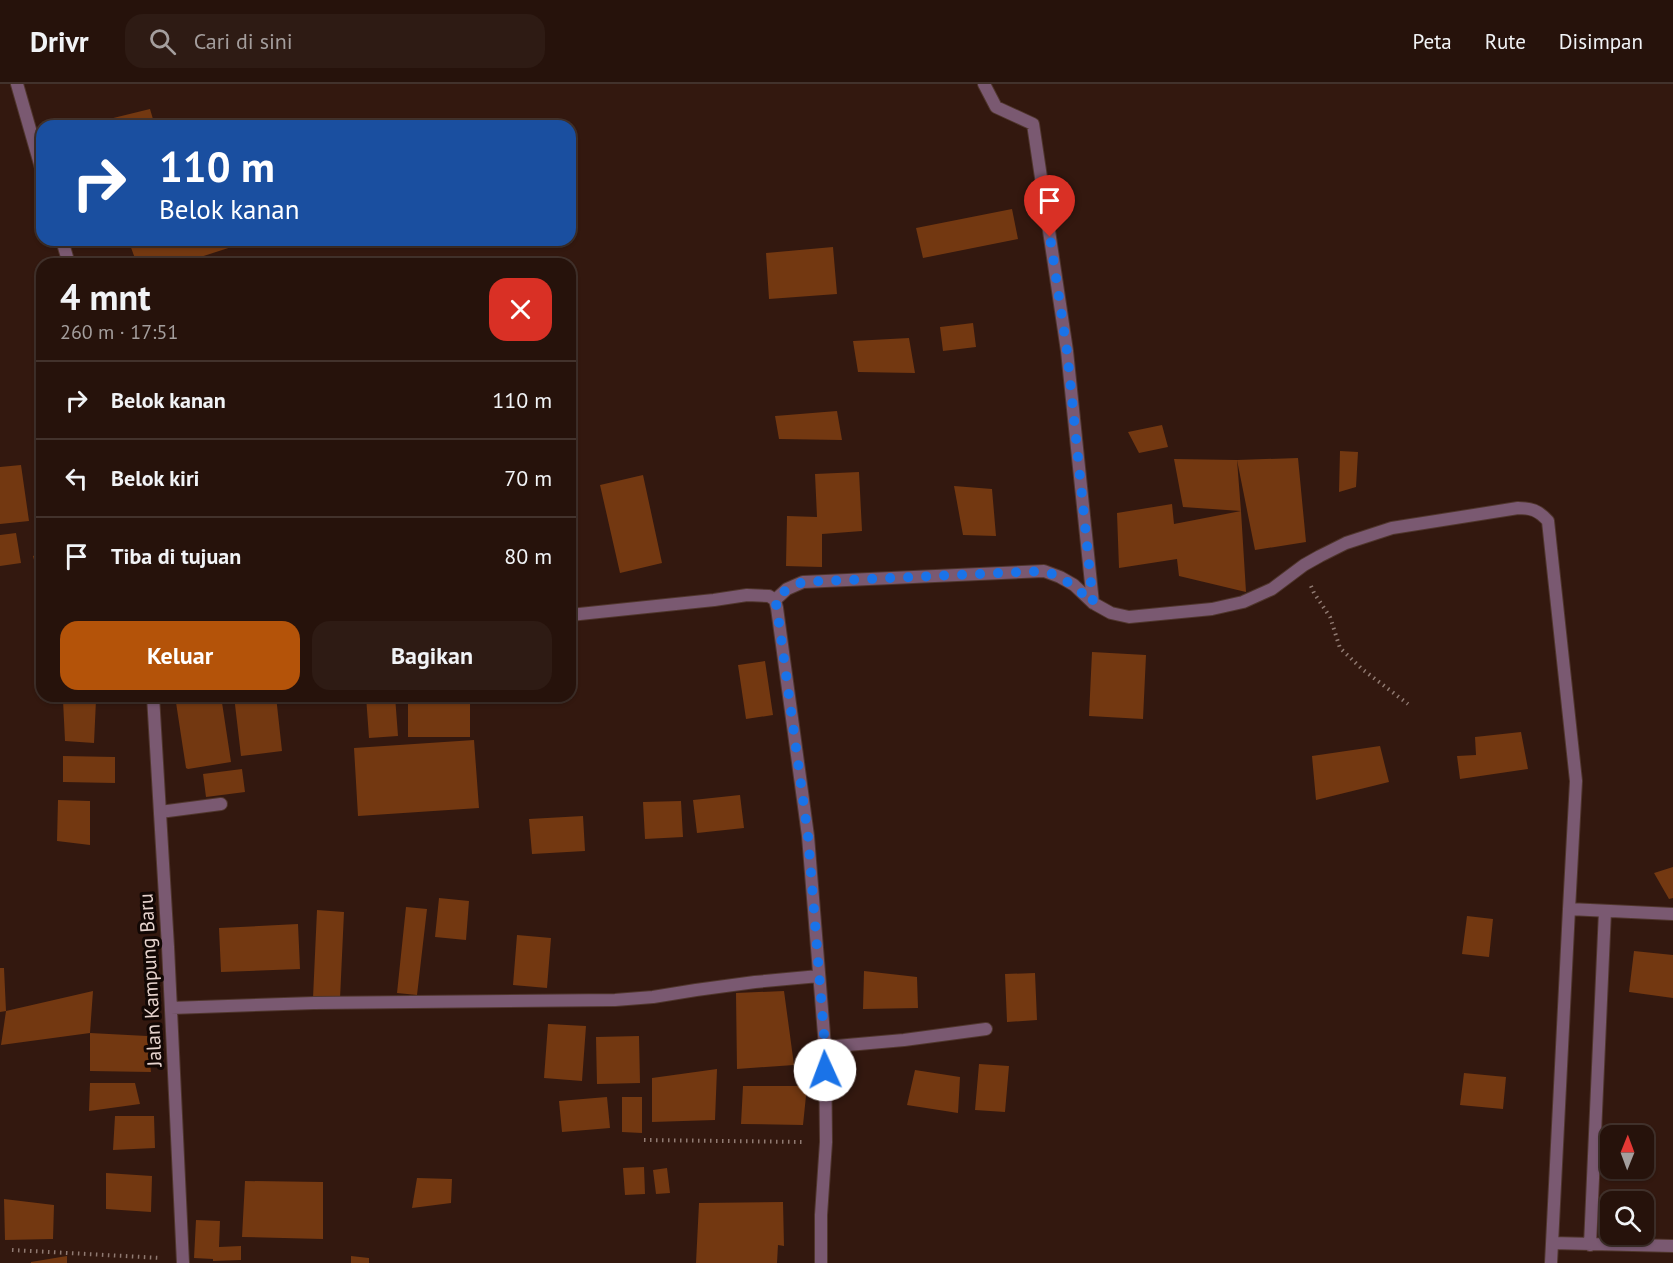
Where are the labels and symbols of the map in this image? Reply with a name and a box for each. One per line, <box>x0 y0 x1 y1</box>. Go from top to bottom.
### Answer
pin <box>1024 175 1075 237</box>
street label: Jalan Kampung Baru <box>132 893 168 1068</box>
position arrow <box>793 1038 857 1102</box>
north arrow <box>1600 1125 1654 1179</box>

